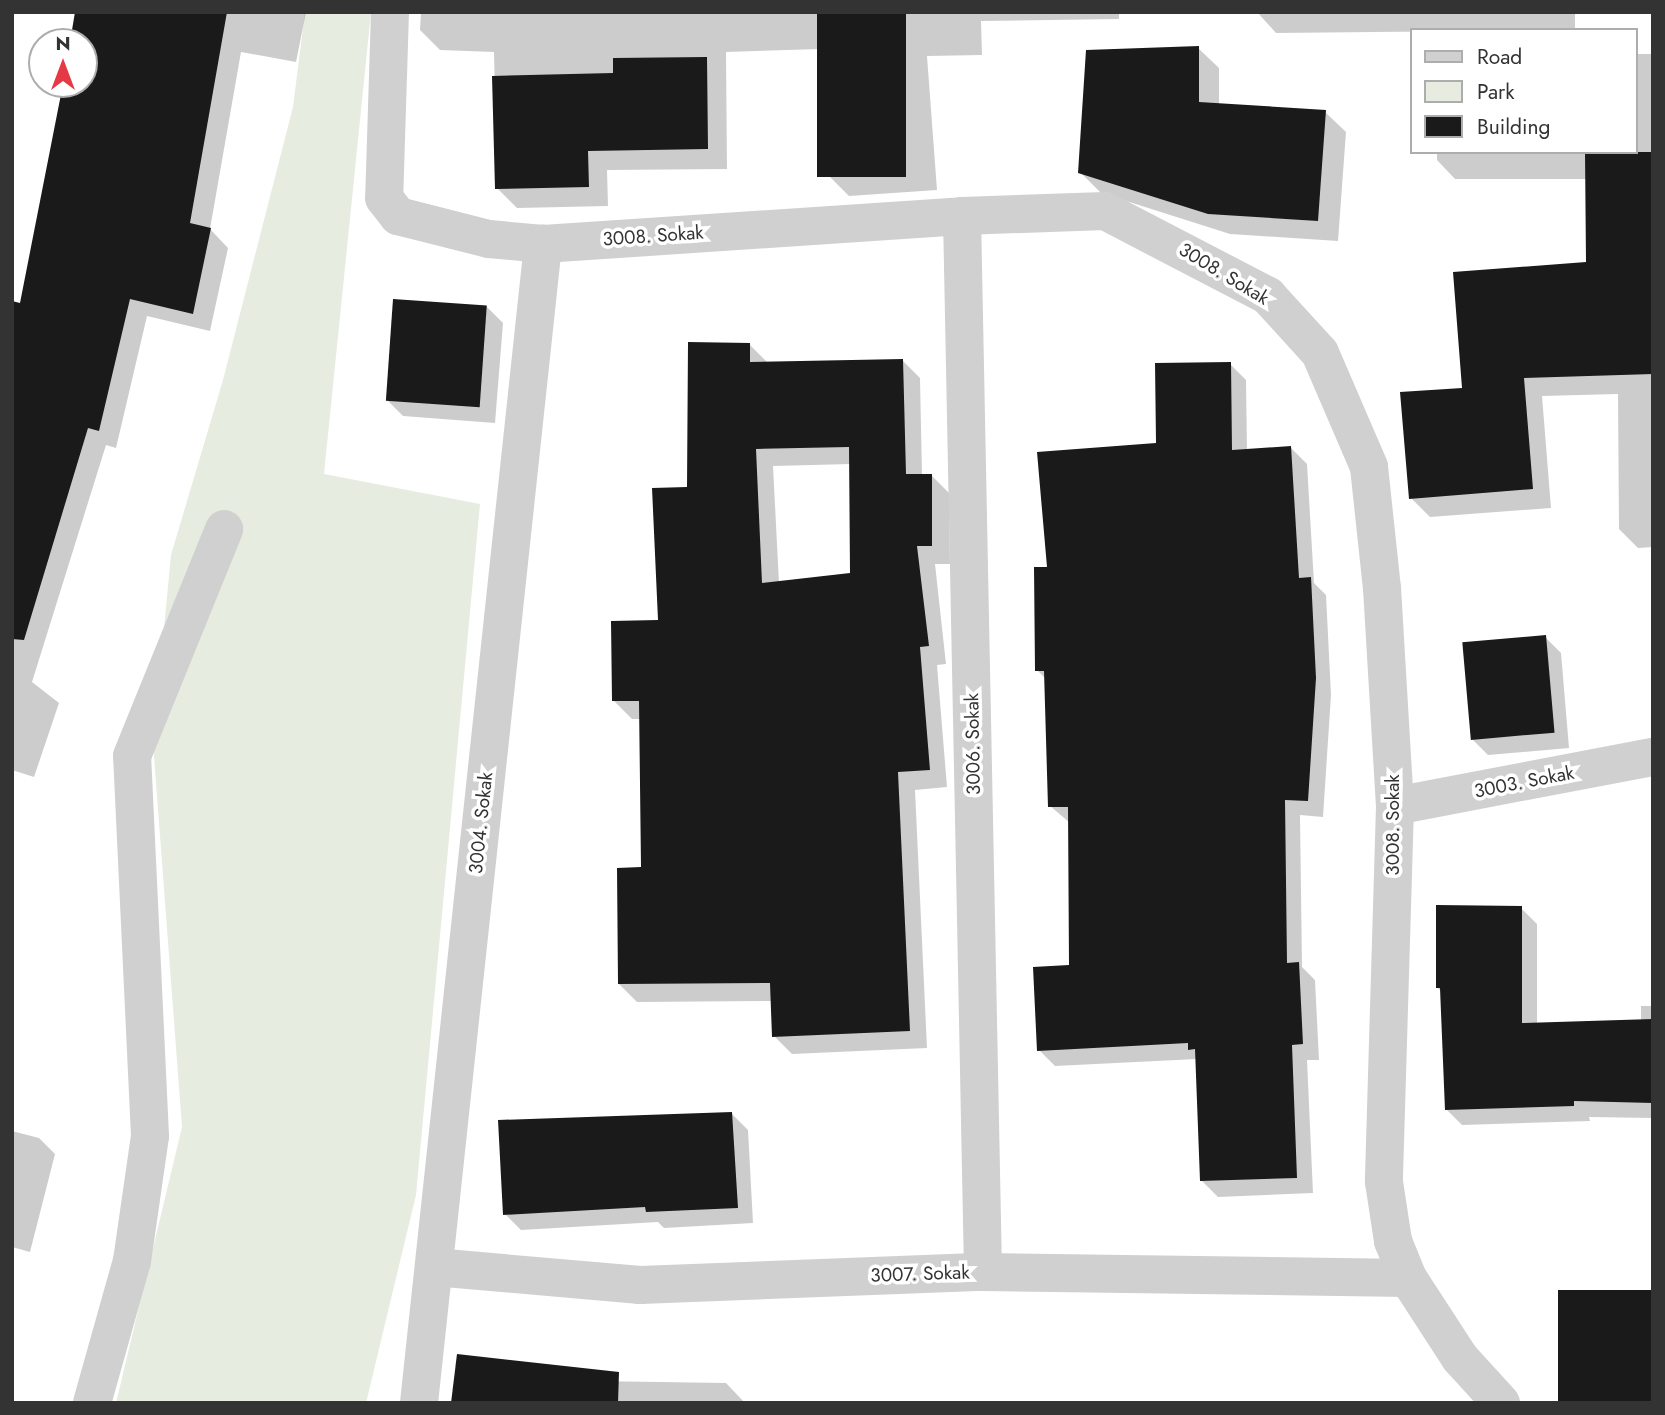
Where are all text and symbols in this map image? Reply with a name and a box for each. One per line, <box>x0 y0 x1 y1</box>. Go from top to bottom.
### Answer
north arrow <box>28 28 98 98</box>
legend <box>1410 28 1637 154</box>
text: N <box>55 30 71 57</box>
text: Road <box>1477 42 1522 72</box>
text: Park <box>1477 77 1514 107</box>
text: Building <box>1477 112 1550 142</box>
street label: 3008. Sokak <box>602 221 704 251</box>
street label: 3008. Sokak <box>1175 238 1273 310</box>
street label: 3006. Sokak <box>961 693 985 795</box>
street label: 3003. Sokak <box>1472 761 1576 803</box>
street label: 3004. Sokak <box>464 771 498 875</box>
street label: 3008. Sokak <box>1382 774 1404 876</box>
street label: 3007. Sokak <box>870 1261 970 1287</box>

